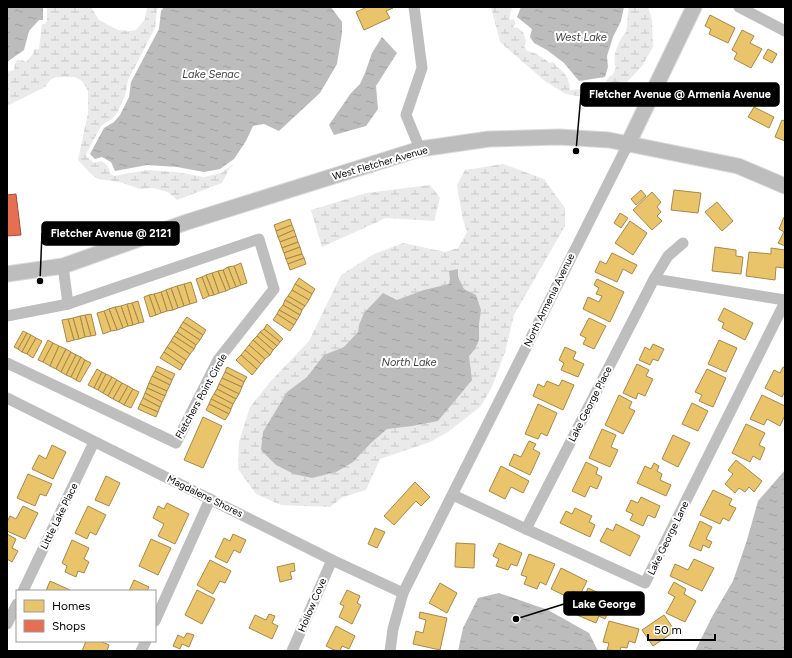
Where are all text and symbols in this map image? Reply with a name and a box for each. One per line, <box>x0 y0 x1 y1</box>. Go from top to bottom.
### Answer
water label: West Lake <box>555 31 607 44</box>
water label: Lake Senac <box>182 68 240 81</box>
callout: Fletcher Avenue @ Armenia Avenue <box>581 83 779 106</box>
text: Fletcher Avenue @ Armenia Avenue <box>589 88 771 101</box>
street label: West Fletcher Avenue <box>331 143 430 183</box>
callout: Fletcher Avenue @ 2121 <box>42 222 179 245</box>
text: Fletcher Avenue @ 2121 <box>51 227 171 240</box>
street label: North Armenia Avenue <box>521 251 577 349</box>
street label: Fletchers Point Circle <box>172 351 230 441</box>
water label: North Lake <box>381 356 437 369</box>
street label: Lake George Place <box>565 364 615 444</box>
street label: Magdalene Shores <box>165 472 245 520</box>
street label: Little Lake Place <box>37 480 81 551</box>
street label: Lake George Lane <box>645 499 692 577</box>
street label: Hollow Cove <box>295 576 329 634</box>
legend <box>16 590 156 642</box>
callout: Lake George <box>564 592 644 615</box>
text: Lake George <box>572 598 636 611</box>
text: Homes <box>52 599 91 613</box>
scale bar <box>648 616 715 642</box>
text: Shops <box>52 619 86 633</box>
text: 50 m <box>654 623 682 637</box>

